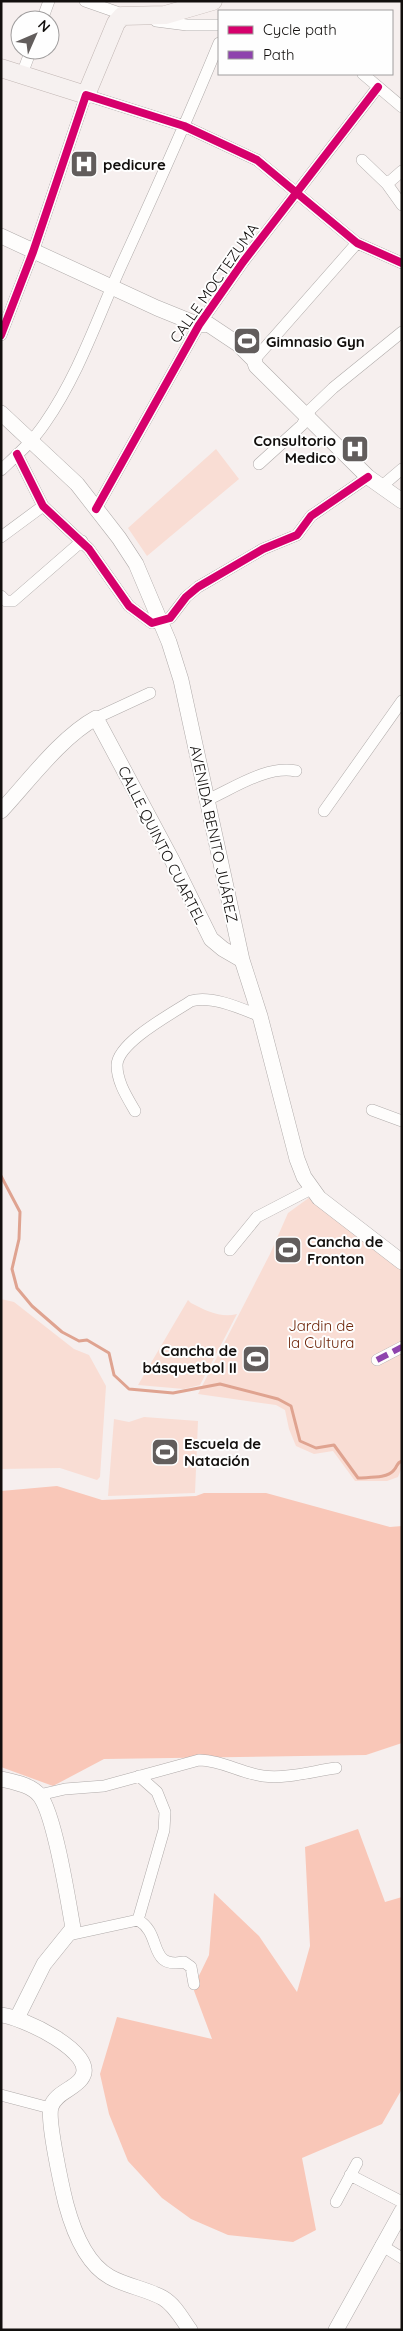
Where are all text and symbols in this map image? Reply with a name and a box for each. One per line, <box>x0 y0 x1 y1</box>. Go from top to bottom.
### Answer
north arrow <box>10 10 60 60</box>
legend <box>218 10 393 75</box>
text: N <box>34 16 54 36</box>
text: Cycle path <box>263 20 337 39</box>
text: Path <box>263 45 295 64</box>
hospital icon: pedicure <box>69 149 99 179</box>
place label: pedicure <box>103 155 166 174</box>
street label: CALLE MOCTEZUMA <box>166 219 263 347</box>
sports icon: Gimnasio Gyn <box>232 326 262 356</box>
place label: Gimnasio Gyn <box>266 332 365 351</box>
place label: Consultorio Medico <box>253 431 336 467</box>
hospital icon: Consultorio Medico <box>340 434 370 464</box>
street label: AVENIDA BENITO JUÁREZ <box>186 744 242 924</box>
street label: CALLE QUINTO CUARTEL <box>114 763 210 927</box>
place label: Cancha de Fronton <box>307 1232 383 1268</box>
sports icon: Cancha de Fronton <box>273 1235 303 1265</box>
park label: Jardin de la Cultura <box>288 1316 354 1352</box>
place label: Cancha de básquetbol II <box>142 1341 237 1377</box>
sports icon: Cancha de básquetbol II <box>241 1344 271 1374</box>
place label: Escuela de Natación <box>184 1434 261 1470</box>
sports icon: Escuela de Natación <box>150 1437 180 1467</box>

